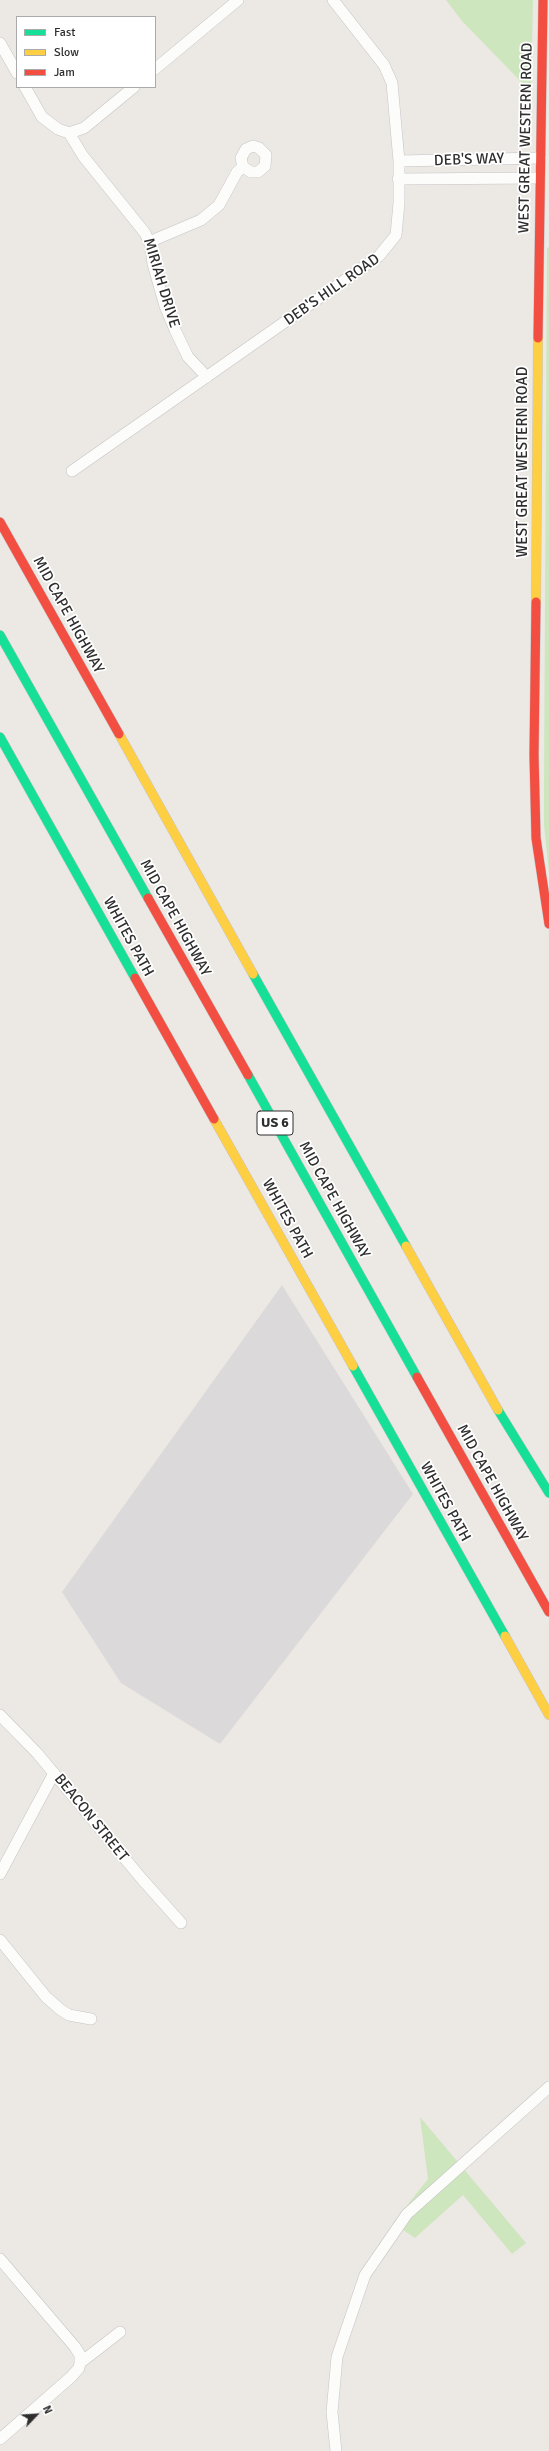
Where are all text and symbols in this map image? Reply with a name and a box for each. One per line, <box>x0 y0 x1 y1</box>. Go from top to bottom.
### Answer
legend <box>16 16 156 88</box>
text: Fast <box>54 25 75 40</box>
street label: WEST GREAT WESTERN ROAD <box>515 42 537 234</box>
text: Slow <box>54 45 79 60</box>
text: Jam <box>54 65 75 80</box>
street label: DEB'S WAY <box>434 150 504 170</box>
street label: MIRIAH DRIVE <box>139 236 183 330</box>
street label: DEB'S HILL ROAD <box>281 250 383 330</box>
street label: WEST GREAT WESTERN ROAD <box>514 367 532 557</box>
street label: MID CAPE HIGHWAY <box>28 554 108 676</box>
street label: MID CAPE HIGHWAY <box>135 857 215 979</box>
street label: WHITES PATH <box>99 894 157 980</box>
road number: US 6 <box>257 1111 293 1135</box>
street label: MID CAPE HIGHWAY <box>294 1139 374 1261</box>
street label: WHITES PATH <box>258 1176 316 1262</box>
street label: MID CAPE HIGHWAY <box>452 1422 532 1544</box>
street label: WHITES PATH <box>416 1459 474 1545</box>
street label: BEACON STREET <box>50 1771 132 1865</box>
north arrow <box>16 2395 56 2435</box>
text: N <box>40 2404 55 2416</box>

